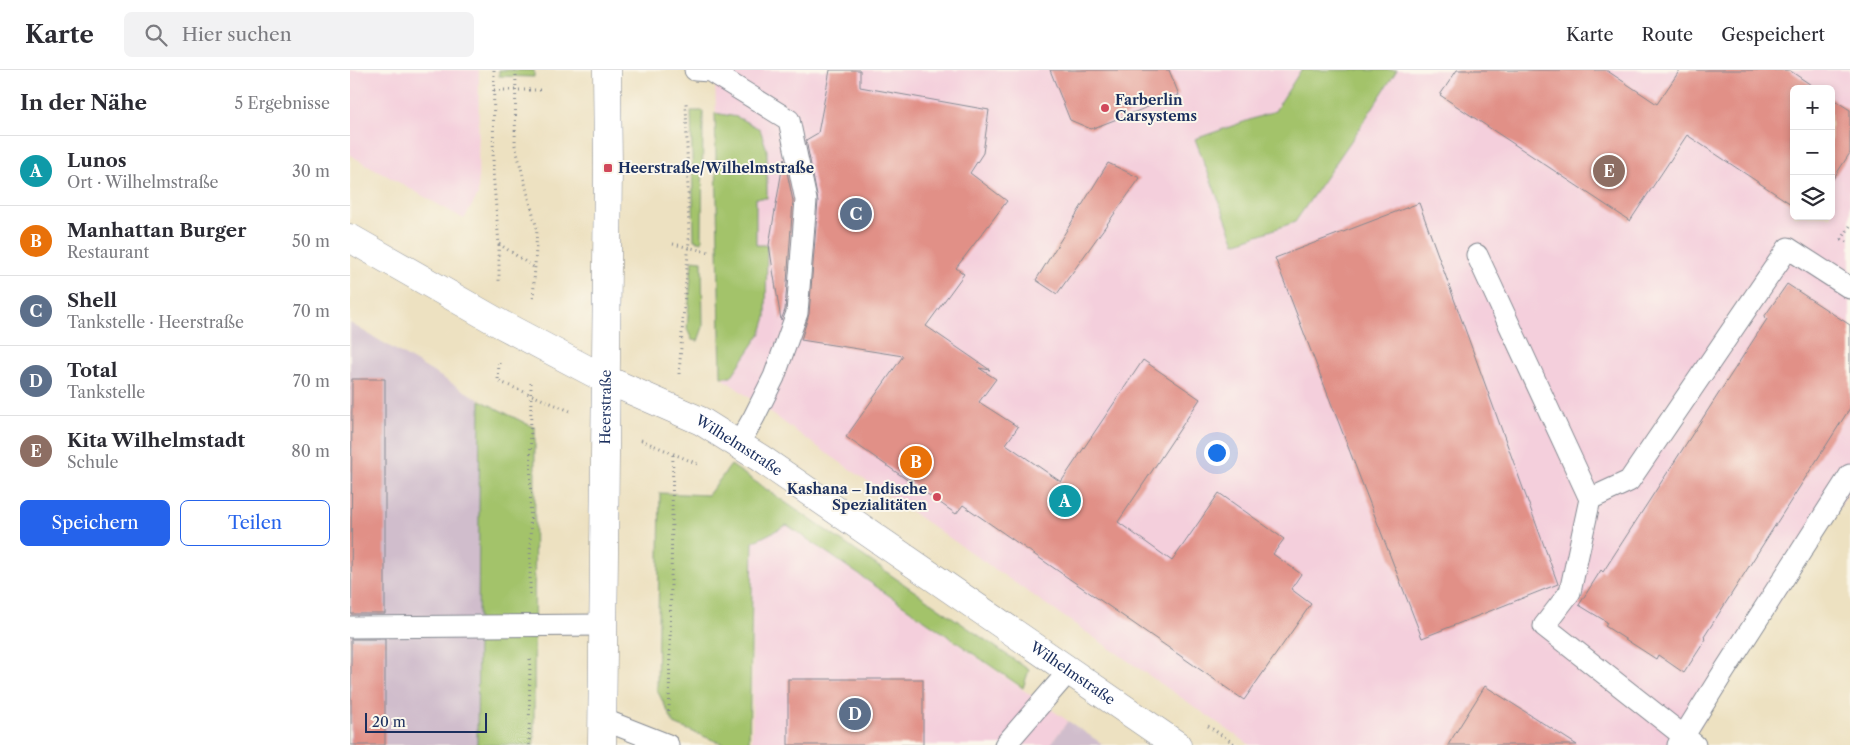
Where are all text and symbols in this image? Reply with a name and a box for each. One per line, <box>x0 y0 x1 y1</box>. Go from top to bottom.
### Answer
search box <box>124 12 474 57</box>
text: Karte <box>25 20 94 49</box>
icon: search <box>142 21 170 49</box>
text: Hier suchen <box>182 23 292 46</box>
text: Karte <box>1566 24 1614 46</box>
text: Route <box>1642 24 1693 46</box>
text: Gespeichert <box>1721 24 1825 46</box>
map controls <box>1790 85 1835 220</box>
button: + <box>1790 85 1835 130</box>
text: In der Nähe <box>20 90 147 115</box>
place label: Farberlin Carsystems <box>1115 91 1197 125</box>
text: 5 Ergebnisse <box>235 93 330 113</box>
marker: Farberlin Carsystems <box>1099 102 1111 114</box>
button: − <box>1790 130 1835 175</box>
text: Lunos <box>67 149 127 172</box>
pin: E <box>1593 152 1625 190</box>
place label: Heerstraße/Wilhelmstraße <box>618 159 814 177</box>
text: A <box>30 161 42 181</box>
text: 30 m <box>292 161 330 181</box>
marker: Heerstraße/Wilhelmstraße <box>602 162 614 174</box>
text: Ort · Wilhelmstraße <box>67 172 219 192</box>
button: layers <box>1790 175 1835 220</box>
pin: C <box>840 195 872 233</box>
text: Manhattan Burger <box>67 219 247 242</box>
text: B <box>30 231 42 251</box>
text: 50 m <box>292 231 330 251</box>
text: Restaurant <box>67 242 149 262</box>
text: Shell <box>67 289 117 312</box>
text: C <box>30 301 42 321</box>
text: 70 m <box>293 301 330 321</box>
text: Tankstelle · Heerstraße <box>67 312 244 332</box>
text: Total <box>67 359 117 382</box>
street label: Heerstraße <box>596 369 615 445</box>
text: D <box>29 371 43 391</box>
text: 70 m <box>293 371 330 391</box>
text: Tankstelle <box>67 382 145 402</box>
street label: Wilhelmstraße <box>692 410 786 480</box>
text: Kita Wilhelmstadt <box>67 429 245 452</box>
your location <box>1204 440 1230 466</box>
text: E <box>30 441 42 461</box>
text: 80 m <box>291 441 330 461</box>
pin: B <box>900 443 932 481</box>
text: Schule <box>67 452 119 472</box>
place label: Kashana – Indische Spezialitäten <box>787 480 927 514</box>
pin: A <box>1049 482 1081 520</box>
marker: Kashana – Indische Spezialitäten <box>931 491 943 503</box>
button: Speichern <box>20 500 170 546</box>
button: Teilen <box>180 500 330 546</box>
street label: Wilhelmstraße <box>1026 637 1119 709</box>
pin: D <box>839 695 871 733</box>
scale bar <box>365 710 488 733</box>
text: 20 m <box>372 713 406 731</box>

